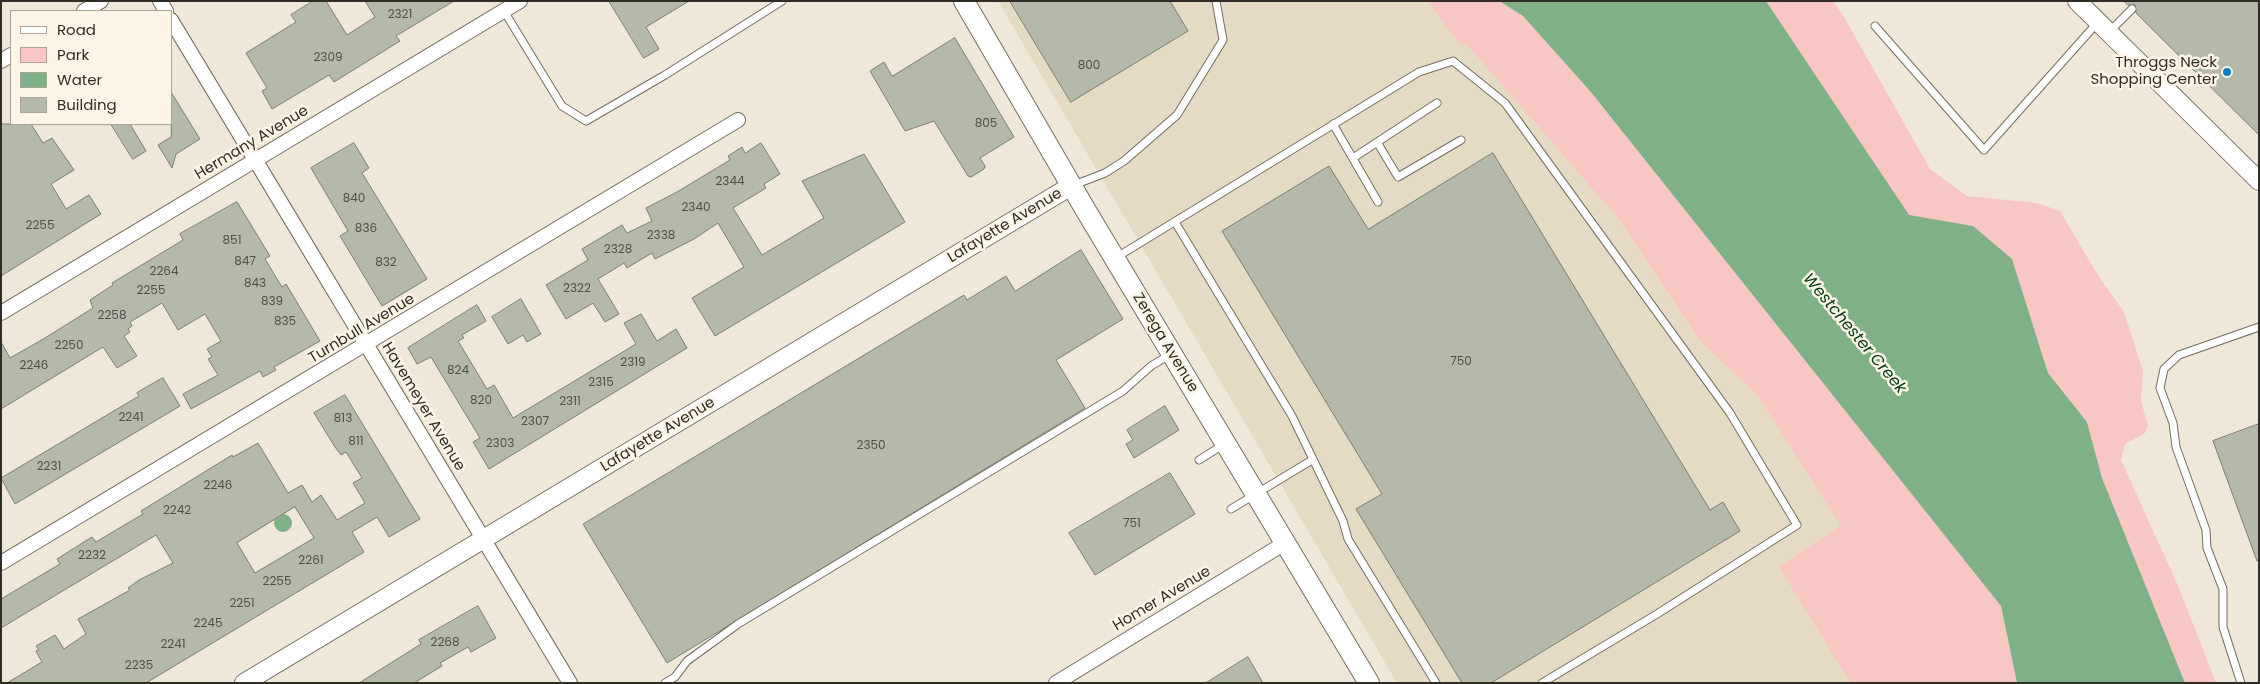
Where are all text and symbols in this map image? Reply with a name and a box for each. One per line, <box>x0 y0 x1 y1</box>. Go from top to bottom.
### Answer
house number: 2321 <box>388 8 412 22</box>
legend <box>10 10 172 125</box>
text: Road <box>57 19 96 40</box>
text: Park <box>57 44 89 65</box>
house number: 2309 <box>313 51 343 65</box>
place label: Throggs Neck Shopping Center <box>2090 54 2217 89</box>
house number: 800 <box>1078 59 1100 73</box>
marker: Throggs Neck Shopping Center <box>2221 66 2233 78</box>
text: Water <box>57 69 102 90</box>
text: Building <box>57 94 117 115</box>
street label: Hermany Avenue <box>192 102 312 184</box>
house number: 805 <box>975 117 997 131</box>
house number: 2344 <box>715 175 745 189</box>
street label: Lafayette Avenue <box>945 185 1065 267</box>
house number: 840 <box>343 192 365 206</box>
house number: 2340 <box>681 201 711 215</box>
house number: 2255 <box>26 219 54 233</box>
house number: 836 <box>355 222 377 236</box>
house number: 2338 <box>647 229 675 243</box>
house number: 851 <box>223 234 241 248</box>
house number: 2328 <box>604 243 632 257</box>
house number: 847 <box>234 255 256 269</box>
house number: 832 <box>375 256 397 270</box>
house number: 2264 <box>150 265 178 279</box>
water label: Westchester Creek <box>1798 270 1910 398</box>
house number: 843 <box>244 277 266 291</box>
house number: 2322 <box>563 282 591 296</box>
house number: 2255 <box>137 284 165 298</box>
street label: Turnbull Avenue <box>306 290 418 368</box>
street label: Zerega Avenue <box>1128 290 1202 396</box>
house number: 839 <box>261 295 283 309</box>
house number: 2258 <box>98 309 126 323</box>
house number: 835 <box>274 315 296 329</box>
house number: 2250 <box>55 339 83 353</box>
street label: Havemeyer Avenue <box>378 340 468 474</box>
house number: 750 <box>1450 355 1472 369</box>
house number: 2319 <box>620 356 646 370</box>
house number: 2246 <box>20 359 48 373</box>
house number: 824 <box>447 364 469 378</box>
house number: 2315 <box>588 376 614 390</box>
house number: 820 <box>470 394 492 408</box>
street label: Lafayette Avenue <box>598 394 718 476</box>
house number: 2311 <box>559 395 581 409</box>
house number: 2241 <box>118 411 144 425</box>
house number: 813 <box>334 412 352 426</box>
house number: 2307 <box>521 415 549 429</box>
house number: 811 <box>348 435 364 449</box>
house number: 2303 <box>486 437 514 451</box>
house number: 2350 <box>856 439 886 453</box>
house number: 2231 <box>37 460 61 474</box>
house number: 2246 <box>204 479 232 493</box>
house number: 2242 <box>163 504 191 518</box>
house number: 751 <box>1123 517 1141 531</box>
house number: 2232 <box>78 549 106 563</box>
house number: 2261 <box>298 554 324 568</box>
street label: Homer Avenue <box>1110 563 1214 635</box>
house number: 2255 <box>263 575 291 589</box>
house number: 2251 <box>229 597 255 611</box>
house number: 2245 <box>194 617 222 631</box>
house number: 2268 <box>431 636 459 650</box>
house number: 2241 <box>160 638 186 652</box>
house number: 2235 <box>125 659 153 673</box>

